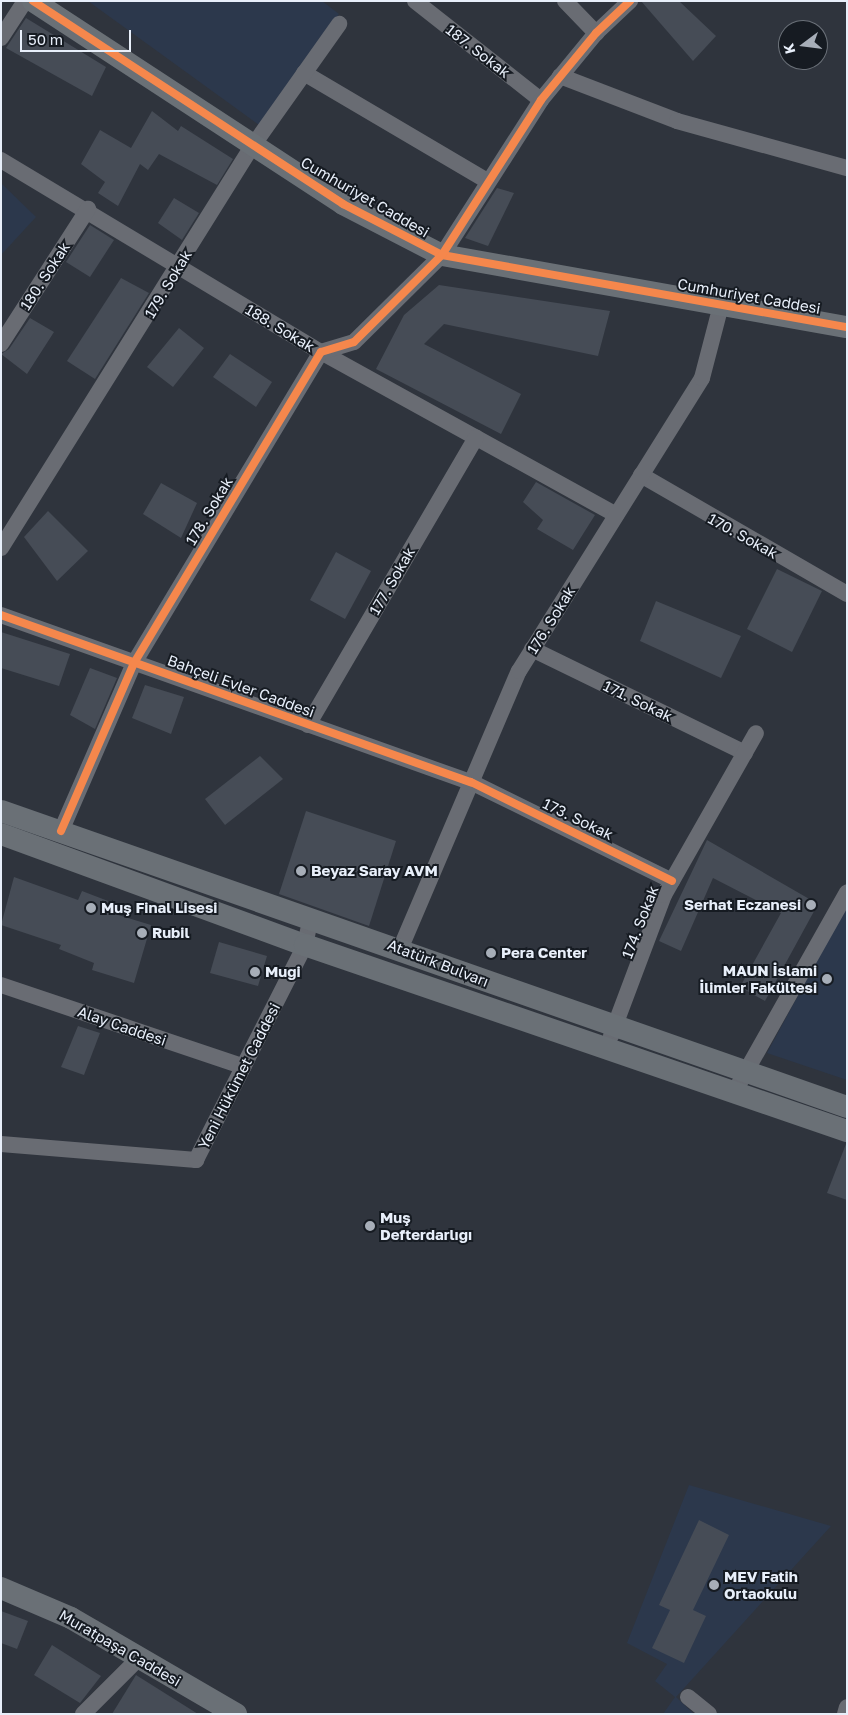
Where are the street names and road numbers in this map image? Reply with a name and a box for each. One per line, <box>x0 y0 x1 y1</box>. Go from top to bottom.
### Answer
street label: 187. Sokak <box>442 20 514 82</box>
street label: Cumhuriyet Caddesi <box>298 153 432 241</box>
street label: 180. Sokak <box>16 238 74 314</box>
street label: 179. Sokak <box>141 247 195 321</box>
street label: Cumhuriyet Caddesi <box>676 275 822 317</box>
street label: 188. Sokak <box>242 300 318 356</box>
street label: 178. Sokak <box>182 474 236 548</box>
street label: 170. Sokak <box>705 510 781 562</box>
street label: 177. Sokak <box>365 544 419 618</box>
street label: 176. Sokak <box>523 583 579 657</box>
street label: Bahçeli Evler Caddesi <box>165 651 317 721</box>
street label: 171. Sokak <box>601 677 675 725</box>
street label: 173. Sokak <box>540 794 616 844</box>
street label: 174. Sokak <box>618 883 662 961</box>
street label: Atatürk Bulvarı <box>385 935 491 991</box>
street label: Yeni Hükümet Caddesi <box>194 1000 284 1152</box>
street label: Alay Caddesi <box>75 1002 169 1050</box>
street label: Muratpaşa Caddesi <box>56 1606 184 1690</box>

